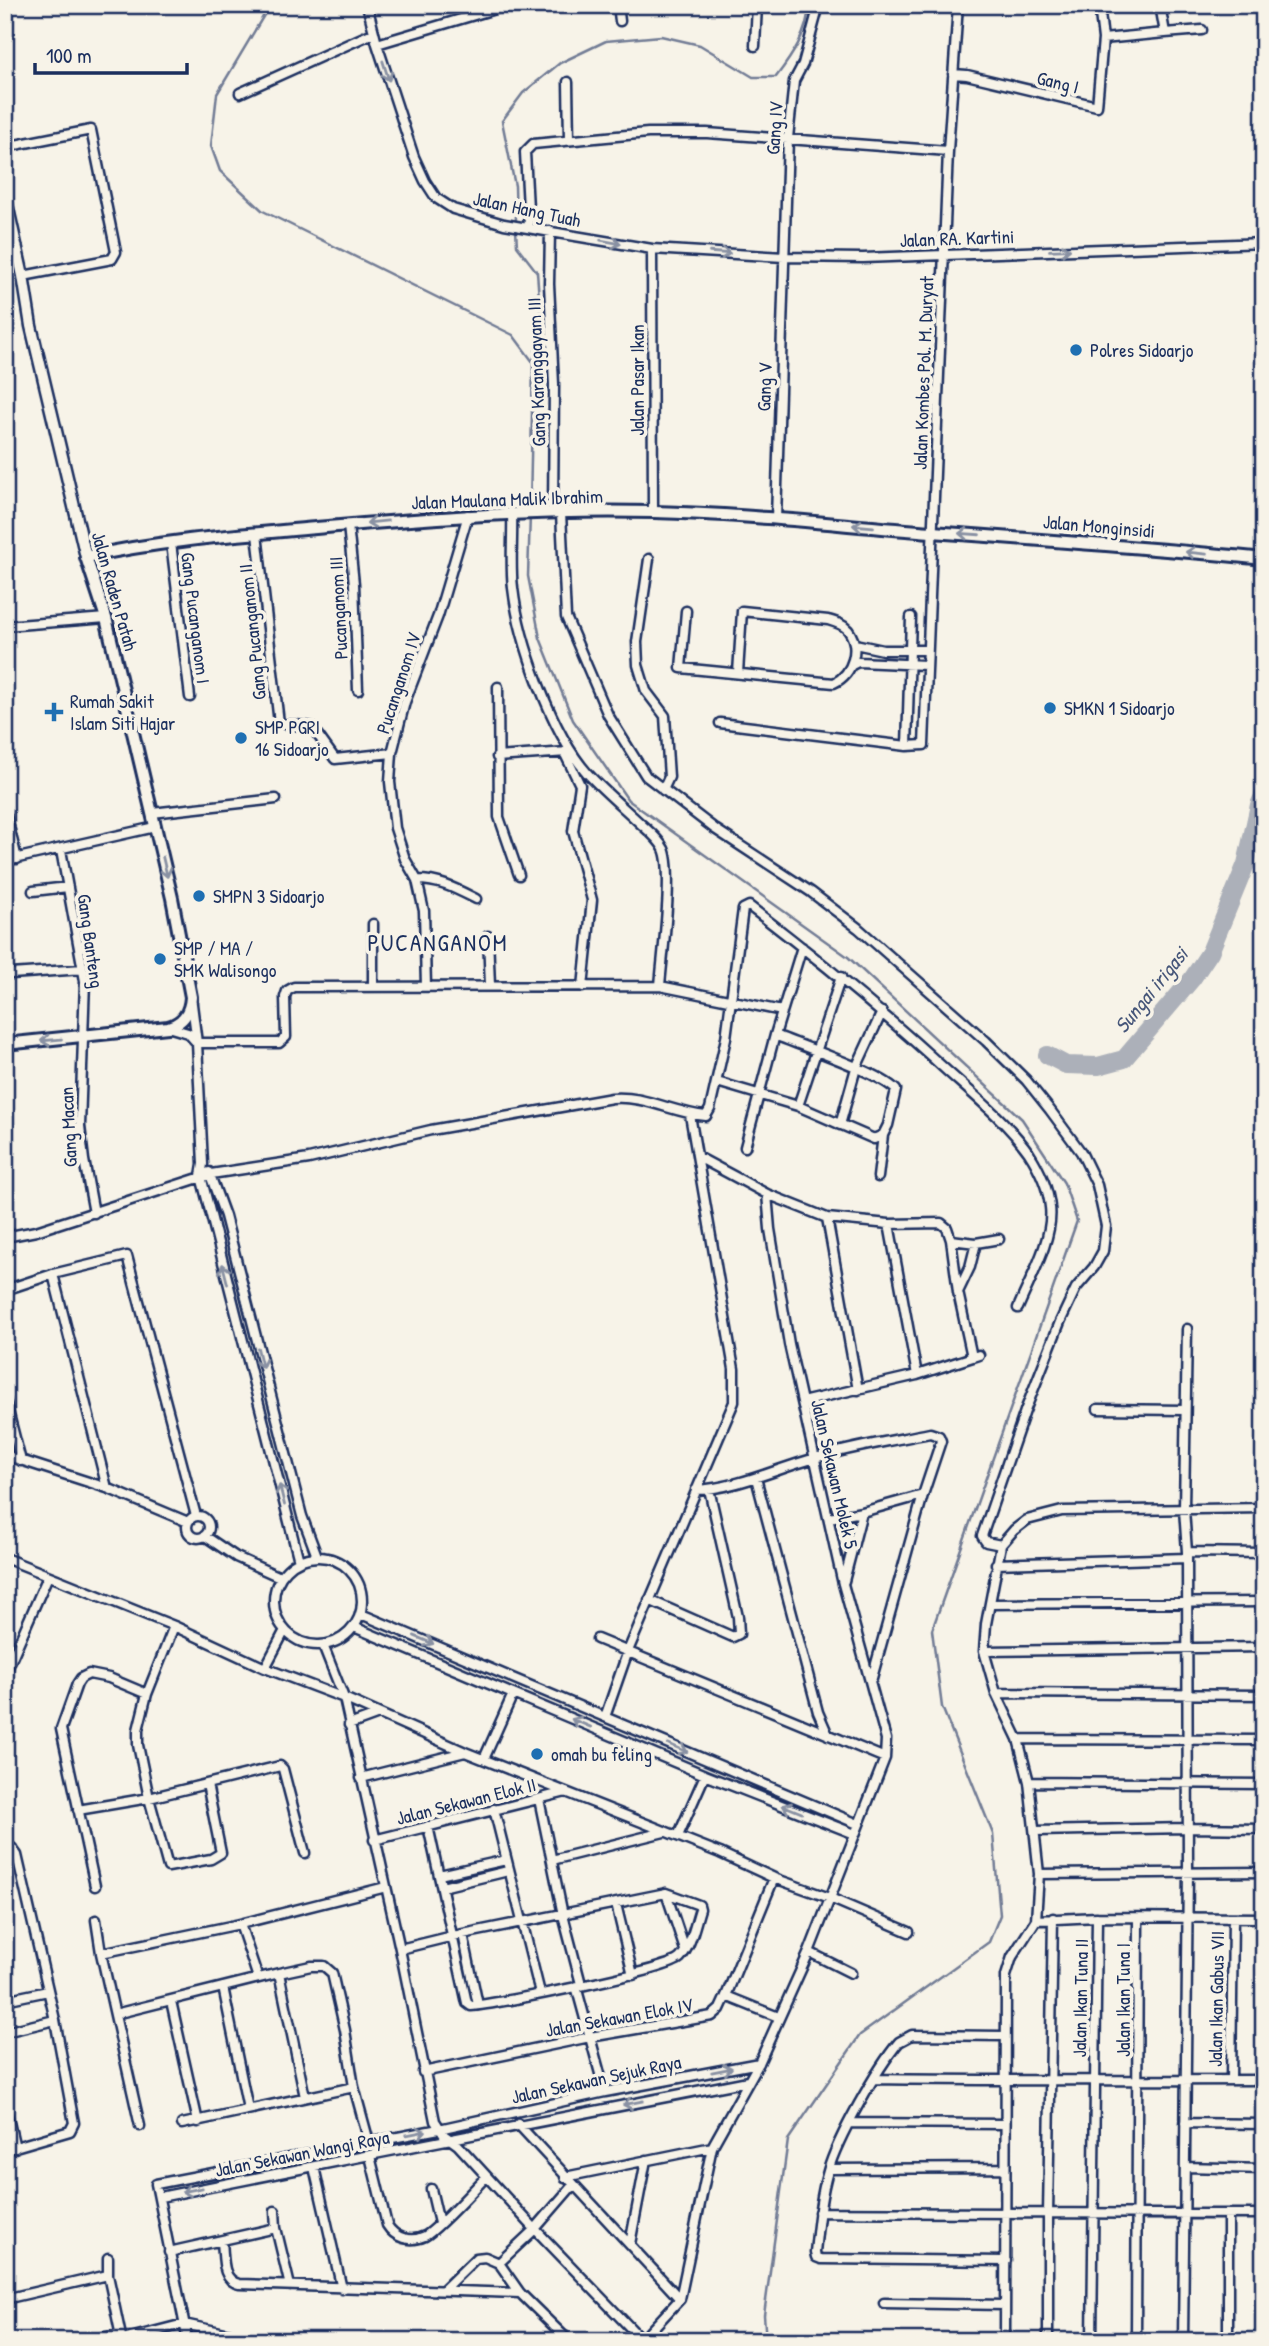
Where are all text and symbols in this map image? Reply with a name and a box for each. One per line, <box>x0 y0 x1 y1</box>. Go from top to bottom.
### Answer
scale bar <box>35 32 187 76</box>
text: 100 m <box>46 41 92 70</box>
one-way arrow <box>381 59 393 81</box>
street label: Gang I <box>1034 64 1082 100</box>
street label: Gang IV <box>759 100 789 155</box>
street label: Jalan Hang Tuah <box>471 185 583 233</box>
street label: Jalan RA. Kartini <box>899 223 1015 253</box>
one-way arrow <box>600 236 622 249</box>
one-way arrow <box>1048 244 1071 257</box>
one-way arrow <box>708 247 731 260</box>
street label: Jalan Kombes Pol. M. Duryat <box>907 275 939 470</box>
street label: Gang Karanggayam III <box>520 297 552 447</box>
street label: Jalan Pasar Ikan <box>624 324 650 436</box>
place label: Polres Sidoarjo <box>1090 337 1194 363</box>
marker: Polres Sidoarjo <box>1068 342 1084 358</box>
street label: Gang V <box>750 362 778 412</box>
street label: Jalan Maulana Malik Ibrahim <box>411 483 603 515</box>
street label: Jalan Monginsidi <box>1042 508 1156 544</box>
one-way arrow <box>366 516 389 529</box>
one-way arrow <box>852 519 875 532</box>
one-way arrow <box>958 527 981 540</box>
street label: Jalan Raden Patah <box>86 529 144 653</box>
one-way arrow <box>1185 546 1208 559</box>
street label: Gang Pucanganom I <box>175 551 217 685</box>
street label: Pucanganom III <box>322 556 354 660</box>
street label: Gang Pucanganom II <box>232 563 272 701</box>
street label: Pucanganom IV <box>369 629 427 737</box>
place label: Rumah Sakit Islam Siti Hajar <box>70 688 176 736</box>
place label: SMKN 1 Sidoarjo <box>1064 695 1175 721</box>
marker: SMKN 1 Sidoarjo <box>1042 700 1058 716</box>
marker: Rumah Sakit Islam Siti Hajar <box>44 702 64 722</box>
place label: SMP PGRI 16 Sidoarjo <box>255 714 329 762</box>
marker: SMP PGRI 16 Sidoarjo <box>233 730 249 746</box>
one-way arrow <box>159 855 172 878</box>
place label: SMPN 3 Sidoarjo <box>213 883 325 909</box>
marker: SMPN 3 Sidoarjo <box>191 888 207 904</box>
street label: Gang Banteng <box>72 892 110 990</box>
district label: PUCANGANOM <box>368 927 508 958</box>
place label: SMP / MA / SMK Walisongo <box>174 935 277 983</box>
water label: Sungai irigasi <box>1107 939 1196 1039</box>
marker: SMP / MA / SMK Walisongo <box>152 951 168 967</box>
one-way arrow <box>40 1034 63 1047</box>
street label: Gang Macan <box>53 1086 83 1168</box>
one-way arrow <box>218 1264 231 1286</box>
one-way arrow <box>254 1347 267 1369</box>
street label: Jalan Sekawan Molek 5 <box>805 1397 865 1551</box>
one-way arrow <box>275 1484 288 1507</box>
one-way arrow <box>412 1634 434 1647</box>
one-way arrow <box>571 1715 593 1728</box>
place label: omah bu feling <box>551 1741 652 1767</box>
one-way arrow <box>667 1742 689 1755</box>
marker: omah bu feling <box>529 1746 545 1762</box>
street label: Jalan Sekawan Elok II <box>393 1771 539 1831</box>
one-way arrow <box>781 1802 803 1815</box>
street label: Jalan Ikan Gabus VII <box>1202 1931 1230 2067</box>
street label: Jalan Ikan Tuna II <box>1066 1939 1094 2057</box>
street label: Jalan Ikan Tuna I <box>1110 1943 1136 2057</box>
street label: Jalan Sekawan Elok IV <box>543 1991 695 2043</box>
street label: Jalan Sekawan Sejuk Raya <box>509 2048 684 2110</box>
one-way arrow <box>710 2063 732 2077</box>
one-way arrow <box>622 2096 644 2110</box>
street label: Jalan Sekawan Wangi Raya <box>213 2123 392 2183</box>
one-way arrow <box>404 2126 427 2139</box>
one-way arrow <box>181 2184 204 2198</box>

